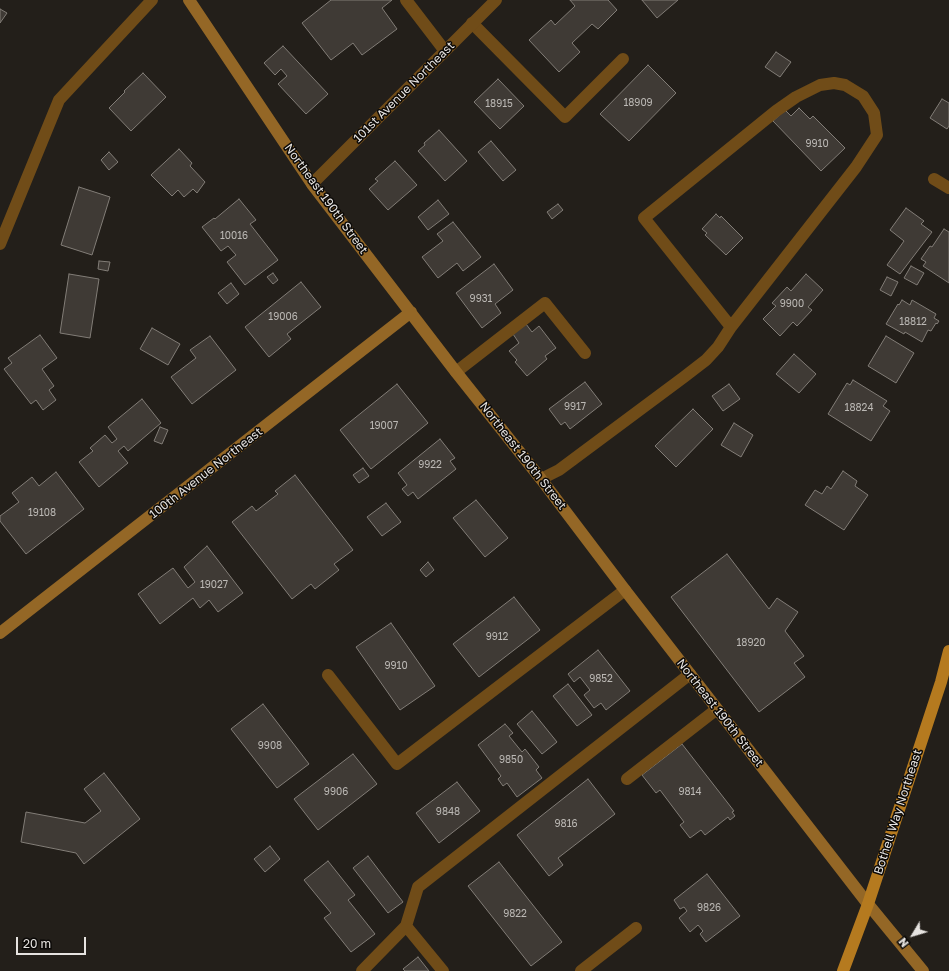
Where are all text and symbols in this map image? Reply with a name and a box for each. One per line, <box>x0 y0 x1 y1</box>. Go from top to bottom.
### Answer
street label: 101st Avenue Northeast <box>351 39 457 145</box>
house number: 18909 <box>623 97 653 109</box>
house number: 18915 <box>485 98 513 110</box>
house number: 9910 <box>805 138 829 150</box>
street label: Northeast 190th Street <box>281 141 371 257</box>
house number: 10016 <box>220 230 248 242</box>
house number: 9931 <box>470 293 492 305</box>
house number: 9900 <box>780 298 804 310</box>
house number: 19006 <box>268 311 298 323</box>
house number: 18812 <box>899 316 927 328</box>
street label: Northeast 190th Street <box>477 399 569 513</box>
house number: 9917 <box>564 401 586 413</box>
house number: 18824 <box>845 402 873 414</box>
house number: 19007 <box>370 420 398 432</box>
street label: 100th Avenue Northeast <box>147 424 265 522</box>
house number: 9922 <box>418 459 442 471</box>
house number: 19108 <box>28 507 56 519</box>
house number: 19027 <box>200 579 228 591</box>
house number: 9912 <box>486 631 508 643</box>
house number: 18920 <box>737 637 765 649</box>
street label: Northeast 190th Street <box>674 656 766 770</box>
house number: 9910 <box>384 660 408 672</box>
house number: 9852 <box>589 673 613 685</box>
house number: 9908 <box>258 740 282 752</box>
street label: Bothell Way Northeast <box>871 748 925 876</box>
house number: 9850 <box>499 754 523 766</box>
house number: 9906 <box>324 786 348 798</box>
house number: 9814 <box>678 786 702 798</box>
house number: 9848 <box>436 806 460 818</box>
house number: 9816 <box>554 818 578 830</box>
house number: 9826 <box>697 902 721 914</box>
house number: 9822 <box>503 908 527 920</box>
north arrow <box>893 915 933 955</box>
scale bar <box>18 929 88 955</box>
text: N <box>895 935 911 950</box>
text: 20 m <box>23 936 51 951</box>

